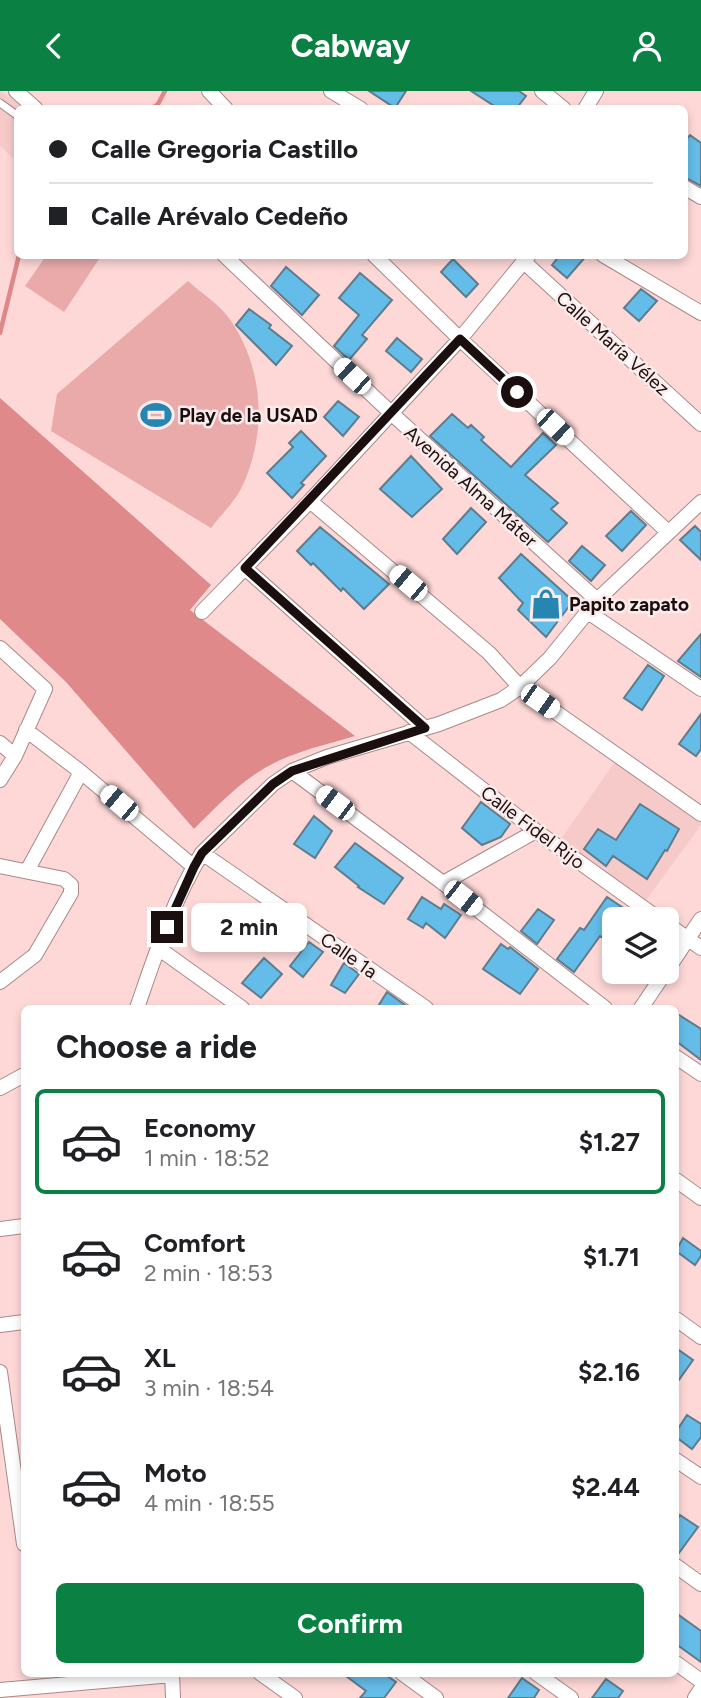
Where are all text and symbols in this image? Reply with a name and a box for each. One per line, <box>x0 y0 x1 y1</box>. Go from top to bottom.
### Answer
icon: back <box>35 27 73 65</box>
text: Cabway <box>291 27 410 65</box>
icon: person <box>628 27 666 65</box>
text: Calle Gregoria Castillo <box>91 133 358 165</box>
text: Calle Arévalo Cedeño <box>91 200 348 232</box>
street label: Calle María Vélez <box>551 286 674 400</box>
car <box>330 354 375 398</box>
route start <box>501 376 533 408</box>
sports icon: Play de la USAD <box>139 398 173 432</box>
place label: Play de la USAD <box>179 404 318 427</box>
car <box>533 405 578 449</box>
street label: Avenida Alma Máter <box>400 421 542 552</box>
car <box>386 561 431 605</box>
shop icon: Papito zapato <box>529 587 563 621</box>
place label: Papito zapato <box>569 593 689 616</box>
car <box>517 680 564 722</box>
car <box>97 781 142 825</box>
street label: Calle Fidel Rijo <box>476 781 589 874</box>
car <box>312 782 359 824</box>
car <box>440 877 487 919</box>
callout: 2 min <box>192 903 307 951</box>
map controls <box>602 907 679 984</box>
button: layers <box>602 907 679 984</box>
route end <box>151 911 183 943</box>
text: 2 min <box>220 913 278 941</box>
street label: Calle 1a <box>316 928 382 983</box>
text: Choose a ride <box>56 1028 257 1066</box>
icon: car <box>60 1110 123 1173</box>
text: Economy <box>144 1112 256 1144</box>
text: $1.27 <box>579 1126 640 1158</box>
text: 1 min · 18:52 <box>144 1144 270 1172</box>
icon: car <box>60 1225 123 1288</box>
text: Comfort <box>144 1227 246 1259</box>
text: $1.71 <box>583 1241 640 1273</box>
text: 2 min · 18:53 <box>144 1259 273 1287</box>
icon: car <box>60 1340 123 1403</box>
text: XL <box>144 1342 176 1374</box>
text: $2.16 <box>578 1356 640 1388</box>
text: 3 min · 18:54 <box>144 1374 274 1402</box>
icon: car <box>60 1455 123 1518</box>
text: Moto <box>144 1457 207 1489</box>
text: $2.44 <box>571 1471 640 1503</box>
text: 4 min · 18:55 <box>144 1489 275 1517</box>
button: Confirm <box>56 1583 644 1663</box>

